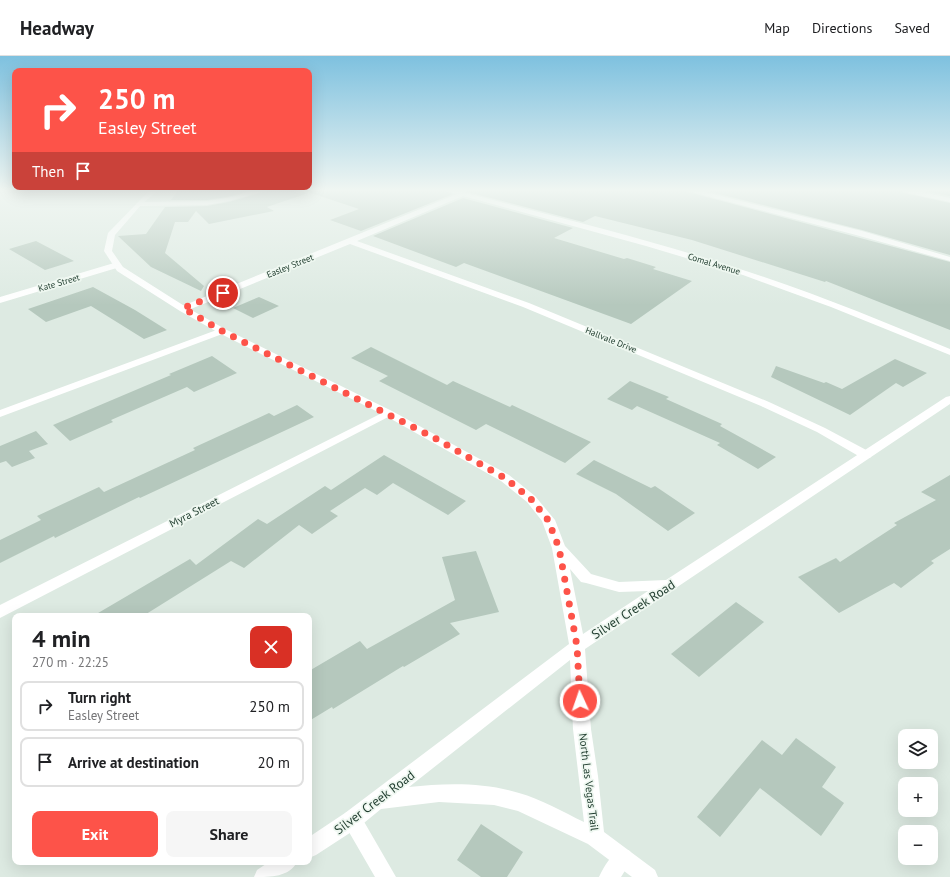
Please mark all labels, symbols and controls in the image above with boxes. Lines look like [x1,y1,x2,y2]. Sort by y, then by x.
text: Headway [20,16,94,40]
text: Map [764,19,790,37]
text: Directions [812,19,872,37]
text: Saved [894,19,930,37]
text: 250 m [98,80,175,117]
icon: right [32,84,84,136]
text: Easley Street [98,116,197,139]
icon: arrive [72,160,94,182]
text: Then [32,162,64,181]
street label: Comal Avenue [687,250,742,277]
street label: Easley Street [265,251,315,280]
street label: Kate Street [37,271,81,294]
pin [206,276,240,310]
icon: arrive [212,282,234,304]
street label: Hallvale Drive [584,324,639,355]
street label: Myra Street [167,493,221,531]
street label: Silver Creek Road [588,576,678,643]
text: 4 min [32,623,91,654]
button: close [250,626,292,668]
text: 270 m · 22:25 [32,654,109,671]
position arrow [559,680,601,722]
text: Turn right [68,688,131,707]
icon: right [34,695,56,717]
text: 250 m [249,697,290,716]
text: Easley Street [68,707,139,724]
map controls [898,729,938,865]
button: layers [898,729,938,769]
street label: North Las Vegas Trail [576,732,602,832]
icon: arrive [34,751,56,773]
text: Arrive at destination [68,753,199,772]
text: 20 m [257,753,290,772]
street label: Silver Creek Road [331,767,418,838]
button: + [898,777,938,817]
button: Exit [32,811,158,857]
button: Share [166,811,292,857]
button: − [898,825,938,865]

